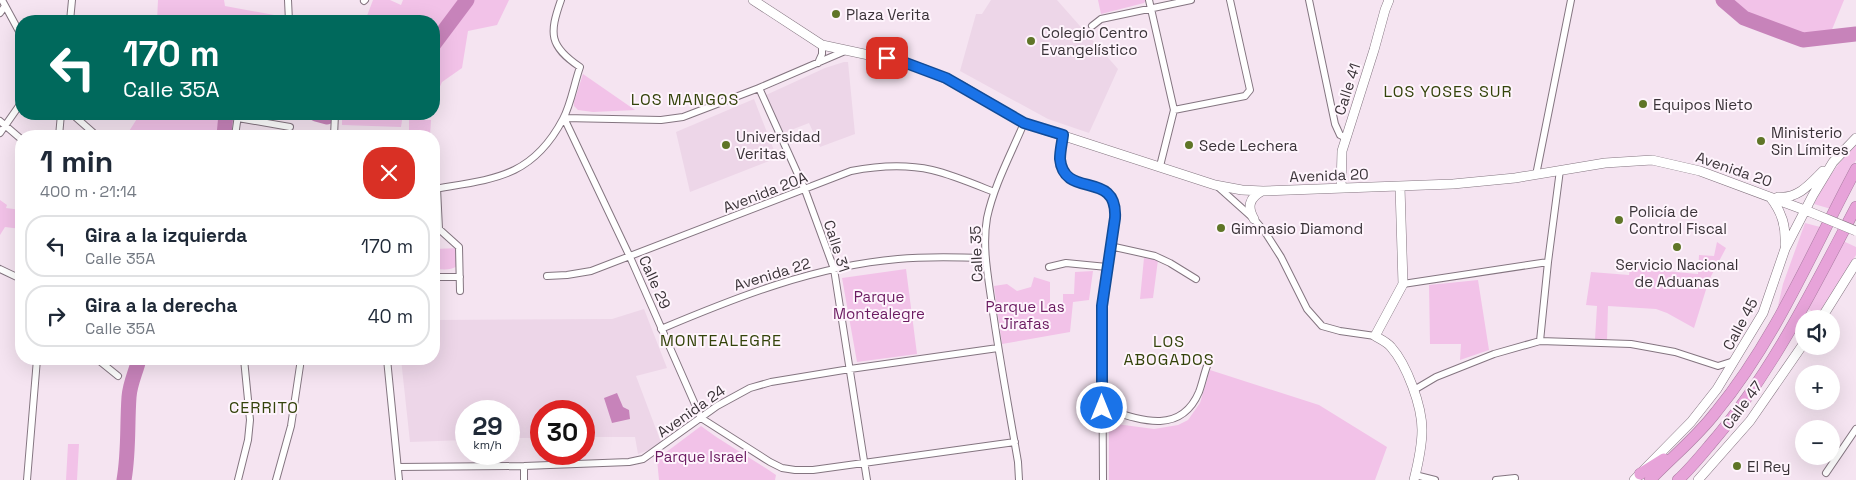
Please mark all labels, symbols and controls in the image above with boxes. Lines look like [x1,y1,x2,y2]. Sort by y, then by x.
place label: Plaza Verita [846,5,930,24]
marker: Plaza Verita [830,8,842,20]
place label: Colegio Centro Evangelístico [1041,23,1148,59]
text: 170 m [123,32,220,76]
icon: left [40,35,105,100]
marker: Colegio Centro Evangelístico [1025,35,1037,47]
pin [866,37,908,79]
icon: arrive [873,44,901,72]
street label: Calle 41 [1330,61,1364,117]
text: Calle 35A [123,75,220,103]
district label: LOS YOSES SUR [1383,81,1513,102]
district label: LOS MANGOS [631,89,739,110]
place label: Equipos Nieto [1653,95,1753,114]
marker: Equipos Nieto [1637,98,1649,110]
place label: Ministerio Sin Límites [1771,123,1849,159]
place label: Universidad Veritas [736,127,820,163]
marker: Ministerio Sin Límites [1755,135,1767,147]
place label: Sede Lechera [1199,136,1298,155]
marker: Universidad Veritas [720,139,732,151]
marker: Sede Lechera [1183,139,1195,151]
text: 1 min [40,142,113,181]
button: close [363,147,415,199]
street label: Avenida 20 [1693,147,1775,191]
street label: Avenida 20 [1289,164,1369,186]
street label: Avenida 20A [720,167,810,217]
text: 400 m · 21:14 [40,181,137,202]
place label: Policía de Control Fiscal [1629,202,1727,238]
marker: Policía de Control Fiscal [1613,214,1625,226]
street label: Calle 31 [820,218,854,274]
place label: Gimnasio Diamond [1231,219,1363,238]
marker: Gimnasio Diamond [1215,222,1227,234]
text: Gira a la izquierda [85,223,247,248]
street label: Calle 35 [966,225,986,283]
icon: left [42,232,70,260]
text: 170 m [361,234,413,259]
marker: Servicio Nacional de Aduanas [1671,241,1683,253]
text: Calle 35A [85,248,155,269]
street label: Calle 29 [635,252,675,312]
street label: Avenida 22 [731,253,813,295]
place label: Servicio Nacional de Aduanas [1615,255,1739,291]
park label: Parque Montealegre [833,287,925,323]
text: Gira a la derecha [85,293,237,318]
street label: Calle 45 [1718,294,1762,353]
park label: Parque Las Jirafas [985,297,1065,333]
icon: right [42,302,70,330]
text: 40 m [368,304,413,329]
map controls [1795,310,1840,465]
button: sound [1795,310,1840,355]
text: Calle 35A [85,318,155,339]
district label: MONTEALEGRE [660,330,782,351]
district label: LOS ABOGADOS [1123,331,1215,370]
button: + [1795,365,1840,410]
street label: Calle 47 [1718,377,1766,433]
street label: Avenida 24 [653,381,729,441]
position arrow [1075,381,1127,433]
district label: CERRITO [229,397,299,418]
speed limit sign: 30 [530,400,595,465]
text: 29 [472,410,503,442]
button: − [1795,420,1840,465]
text: km/h [473,437,502,453]
park label: Parque Israel [655,447,747,466]
place label: El Rey [1747,457,1791,476]
marker: El Rey [1731,460,1743,472]

